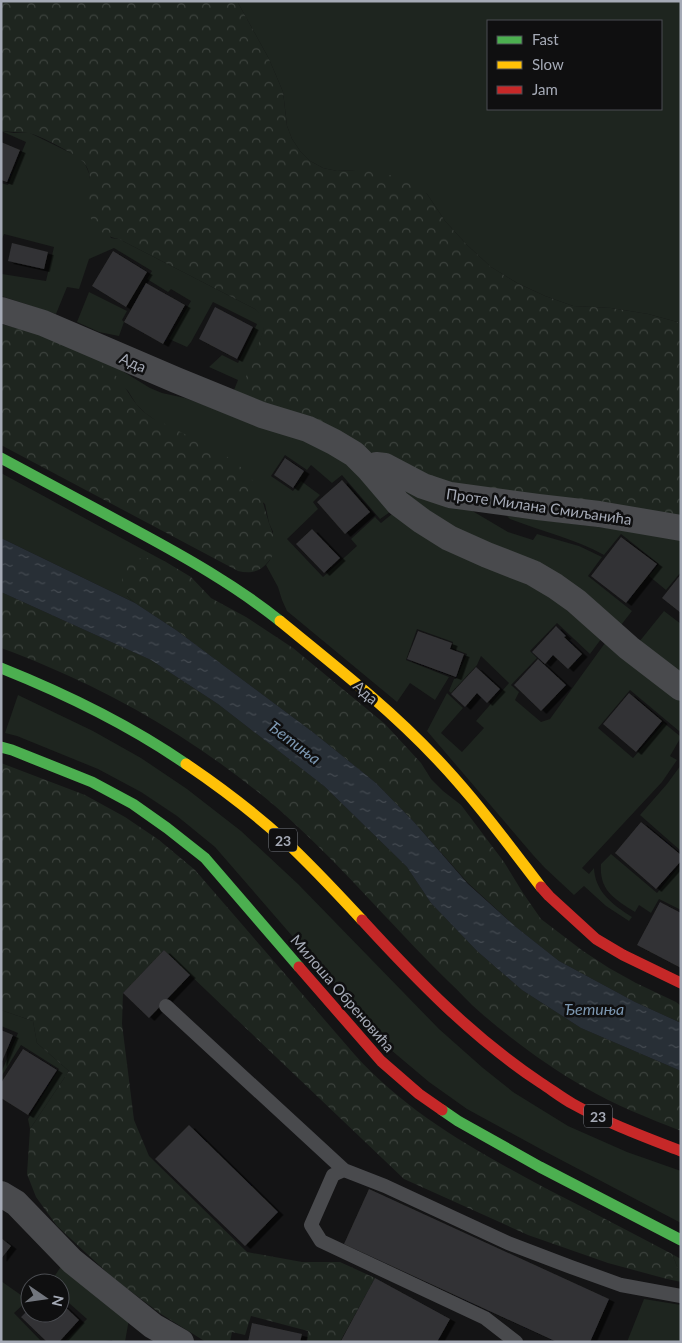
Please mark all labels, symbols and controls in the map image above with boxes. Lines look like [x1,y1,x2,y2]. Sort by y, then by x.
legend [487,20,662,110]
text: Fast [532,30,559,48]
text: Slow [532,55,564,73]
text: Jam [532,80,558,98]
street label: Ада [117,348,149,376]
street label: Проте Милана Смиљанића [445,484,633,528]
street label: Ада [350,676,382,708]
water label: Ђетиња [265,716,325,768]
road number: 23 [269,828,297,852]
street label: Милоша Обреновића [287,931,399,1055]
water label: Ђетиња [564,999,624,1018]
road number: 23 [584,1104,612,1128]
north arrow [20,1273,70,1323]
text: N [49,1294,68,1308]

